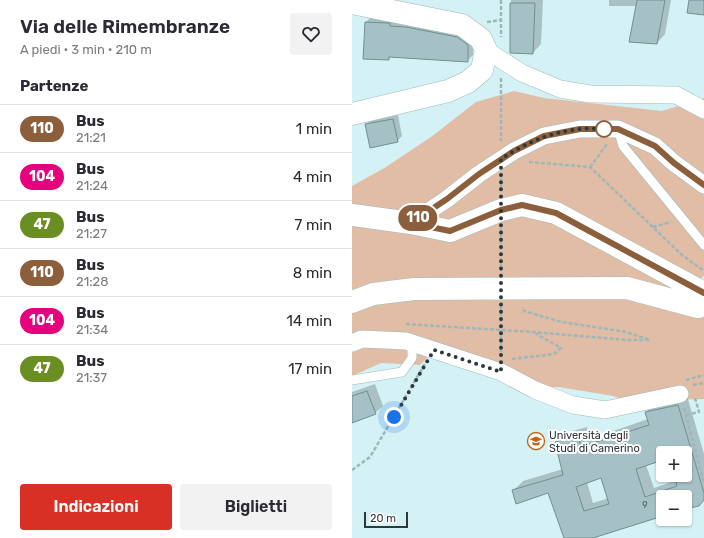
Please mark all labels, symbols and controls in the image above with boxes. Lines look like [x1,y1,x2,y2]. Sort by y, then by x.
button: heart [290,13,332,55]
text: Via delle Rimembranze [20,15,230,38]
text: A piedi · 3 min · 210 m [20,42,152,57]
text: Partenze [20,77,88,95]
text: Bus [76,112,104,130]
text: 110 [30,120,54,137]
text: 1 min [296,120,332,138]
unlabelled marker [595,120,613,138]
text: 21:21 [76,130,106,145]
text: Bus [76,160,104,178]
text: 104 [29,168,55,185]
text: 4 min [293,168,332,186]
text: 21:24 [76,178,108,193]
line badge: 110 [395,205,441,231]
text: Bus [76,208,104,226]
text: 110 [406,209,430,226]
text: 47 [33,216,51,233]
text: 7 min [295,216,332,234]
text: 21:27 [76,226,107,241]
text: Bus [76,256,104,274]
text: 110 [30,264,54,281]
text: 8 min [293,264,332,282]
text: 21:28 [76,274,108,289]
text: Bus [76,304,104,322]
text: 104 [29,312,55,329]
text: 14 min [287,312,332,330]
text: 21:34 [76,322,108,337]
text: Bus [76,352,104,370]
text: 47 [33,360,51,377]
text: 17 min [288,360,332,378]
text: 21:37 [76,370,107,385]
your location [384,407,404,427]
place label: Università degli Studi di Camerino [549,429,640,455]
school or university icon: Università degli Studi di Camerino [526,431,546,451]
map controls [656,446,692,526]
button: + [656,446,692,482]
button: Indicazioni [20,484,172,530]
button: Biglietti [180,484,332,530]
button: − [656,490,692,526]
house number: 9 [642,500,648,510]
scale bar [364,510,408,529]
text: 20 m [370,512,396,525]

